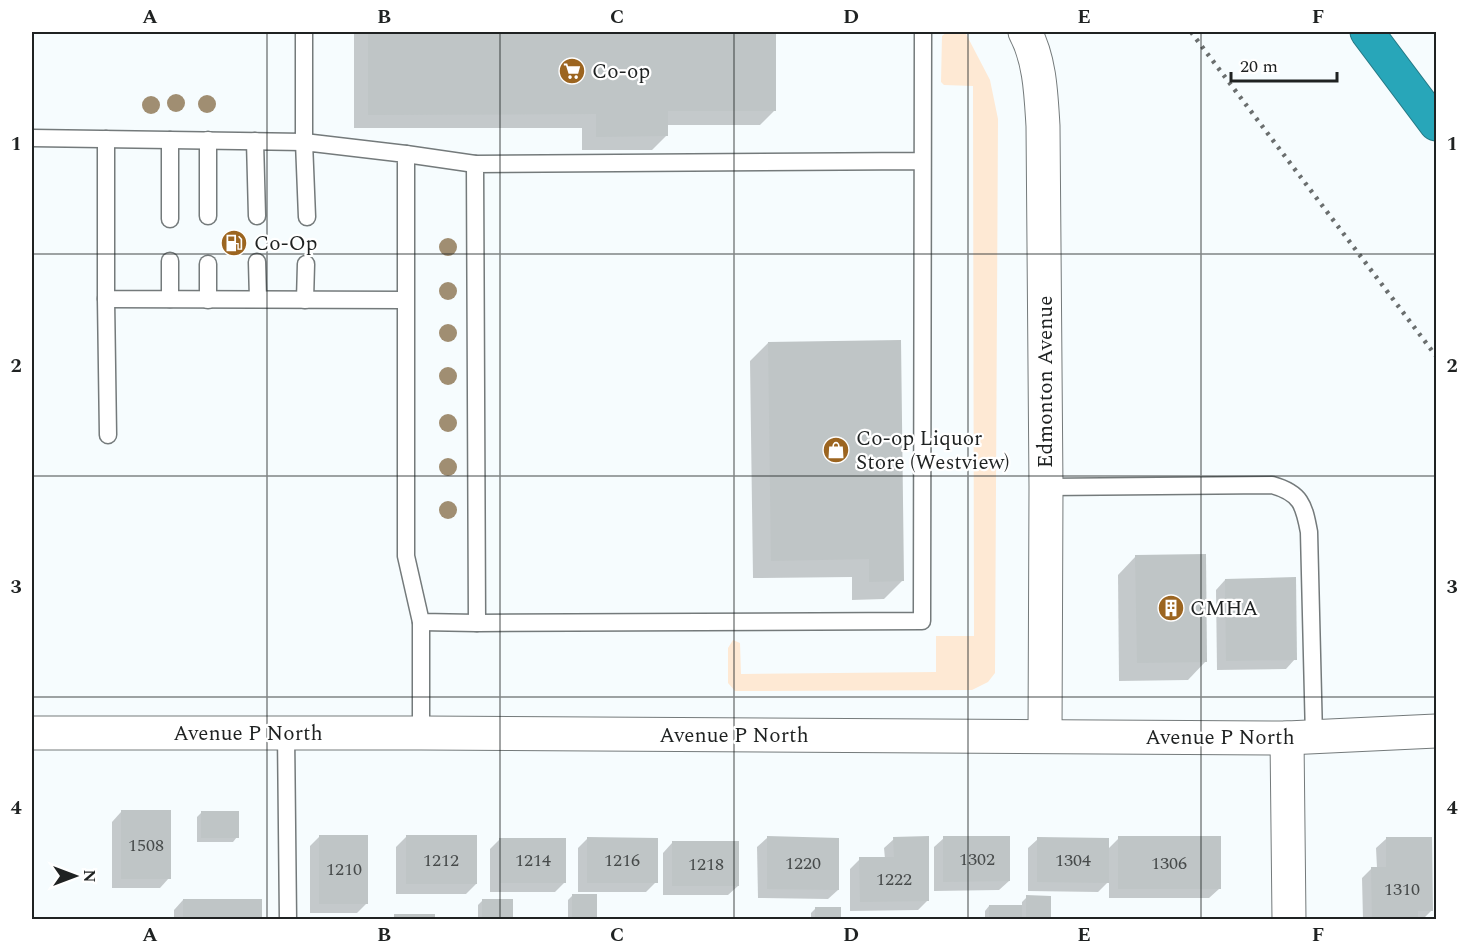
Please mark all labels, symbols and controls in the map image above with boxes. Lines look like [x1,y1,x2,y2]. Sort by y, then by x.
text: A [142,2,158,32]
text: B [377,2,391,32]
text: C [610,2,624,32]
text: D [843,2,859,32]
text: E [1077,2,1091,32]
text: F [1312,2,1324,32]
scale bar [1231,45,1338,83]
text: 20 m [1240,53,1278,80]
supermarket icon: Co-op [557,56,587,86]
place label: Co-op [592,56,650,88]
text: 1 [10,129,22,159]
text: 1 [1446,129,1458,159]
fuel station icon: Co-Op [219,228,249,258]
place label: Co-Op [254,228,318,260]
street label: Edmonton Avenue [1030,296,1062,468]
text: 2 [10,351,22,381]
text: 2 [1446,351,1458,381]
place label: Co-op Liquor Store (Westview) [856,423,1009,479]
shop icon: Co-op Liquor Store (Westview) [821,435,851,465]
text: 3 [10,572,22,602]
text: 3 [1446,572,1458,602]
building icon: CMHA [1156,593,1186,623]
place label: CMHA [1190,593,1258,625]
street label: Avenue P North [173,718,323,750]
street label: Avenue P North [659,720,809,752]
street label: Avenue P North [1145,722,1295,754]
text: 4 [10,793,22,823]
text: 4 [1446,793,1458,823]
house number: 1508 [128,832,164,859]
north arrow [45,846,105,906]
house number: 1302 [959,846,995,873]
house number: 1212 [423,847,459,874]
house number: 1214 [515,847,551,874]
house number: 1216 [604,847,640,874]
house number: 1304 [1055,847,1091,874]
house number: 1220 [785,850,821,877]
house number: 1306 [1151,850,1187,877]
house number: 1218 [688,851,724,878]
house number: 1210 [326,856,362,883]
house number: 1222 [876,866,912,893]
text: N [77,869,101,883]
house number: 1310 [1384,876,1420,903]
text: A [142,920,158,950]
text: B [377,920,391,950]
text: C [610,920,624,950]
text: D [843,920,859,950]
text: E [1077,920,1091,950]
text: F [1312,920,1324,950]

